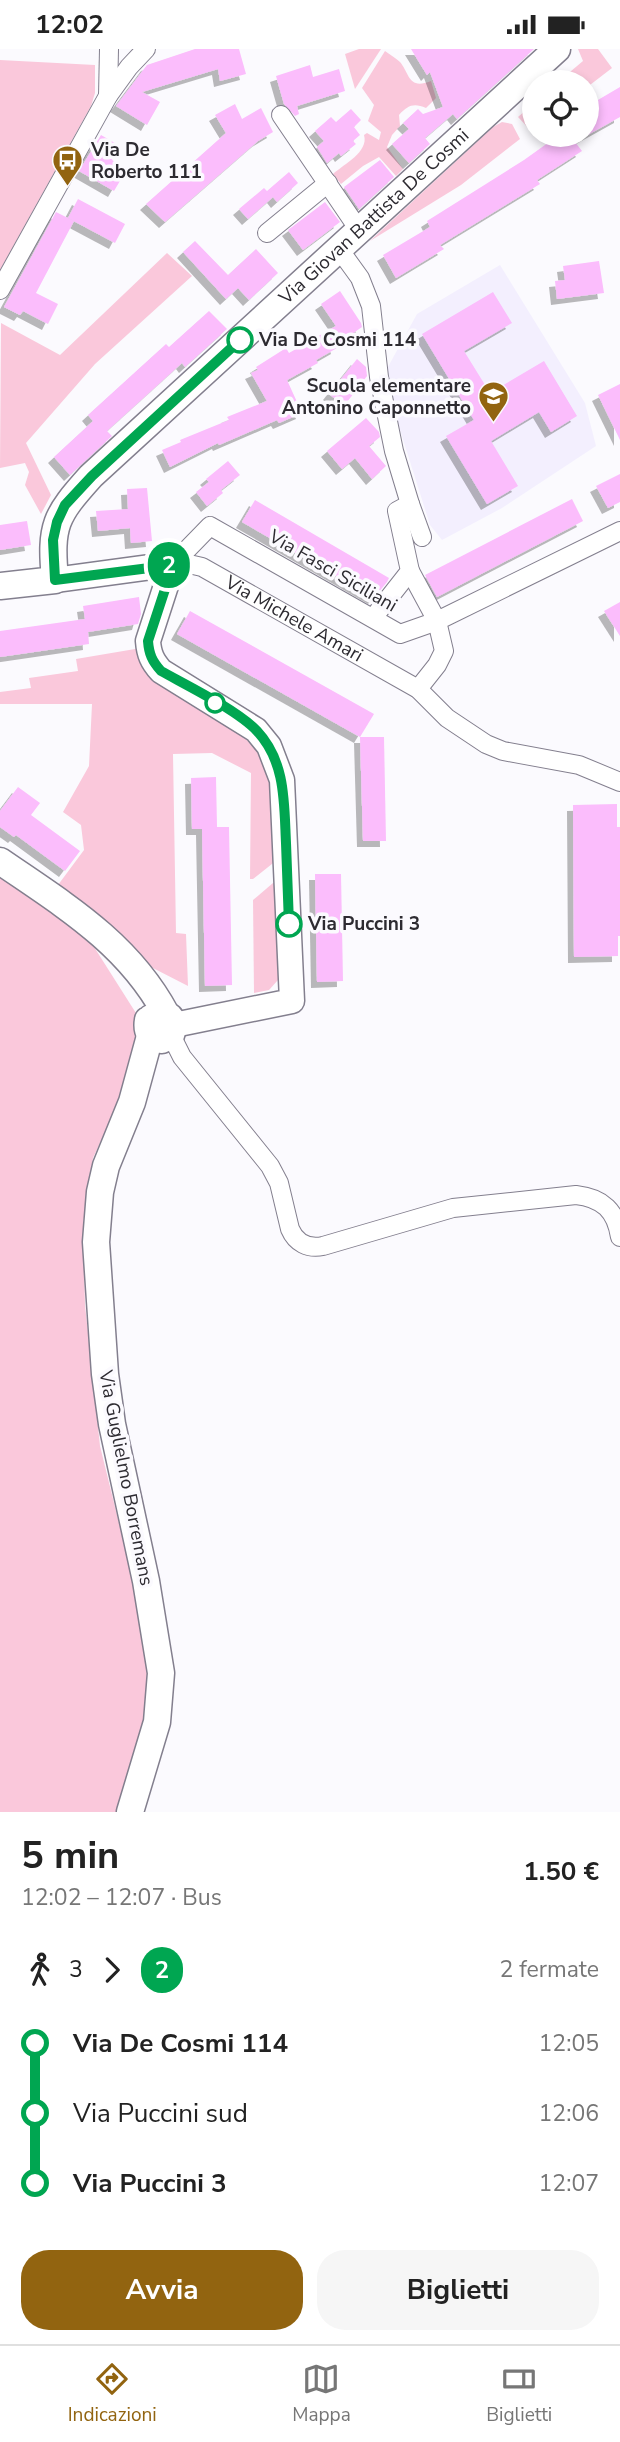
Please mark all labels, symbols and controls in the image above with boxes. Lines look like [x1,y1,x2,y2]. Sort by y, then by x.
text: 12:02 [35,7,104,42]
map controls [522,70,599,147]
button: locate [522,70,599,147]
street label: Via Giovan Battista De Cosmi [273,123,475,311]
place label: Via De Roberto 111 [90,137,202,185]
bus stop icon: Via De Roberto 111 [51,144,85,188]
marker: Via De Cosmi 114 [227,327,253,353]
place label: Via De Cosmi 114 [258,327,416,353]
place label: Scuola elementare Antonino Caponnetto [282,373,471,421]
school or university icon: Scuola elementare Antonino Caponnetto [477,380,511,424]
street label: Via Fasci Siciliani [263,523,402,618]
line badge: 2 [146,542,192,588]
text: 2 [162,549,176,581]
street label: Via Michele Amari [219,569,368,668]
unlabelled marker [205,693,225,713]
marker: Via Puccini 3 [276,911,302,937]
place label: Via Puccini 3 [307,911,420,937]
street label: Via Guglielmo Borremans [92,1367,160,1588]
text: 5 min [21,1830,119,1881]
text: 1.50 € [523,1854,599,1889]
text: 12:02 – 12:07 · Bus [21,1882,222,1913]
icon: walk [21,1951,59,1989]
icon: forward [93,1951,131,1989]
text: 3 [69,1954,83,1985]
text: 2 [155,1954,169,1986]
text: 2 fermate [499,1954,599,1985]
text: Via De Cosmi 114 [73,2026,288,2061]
text: 12:05 [539,2028,599,2059]
text: Via Puccini sud [73,2096,248,2131]
text: 12:06 [539,2098,599,2129]
text: Via Puccini 3 [73,2166,227,2201]
text: 12:07 [539,2168,599,2199]
button: Avvia [21,2250,303,2330]
button: Biglietti [317,2250,599,2330]
tab: Indicazioni [68,2360,157,2428]
tab: Mappa [292,2360,351,2428]
tab: Biglietti [486,2360,552,2428]

